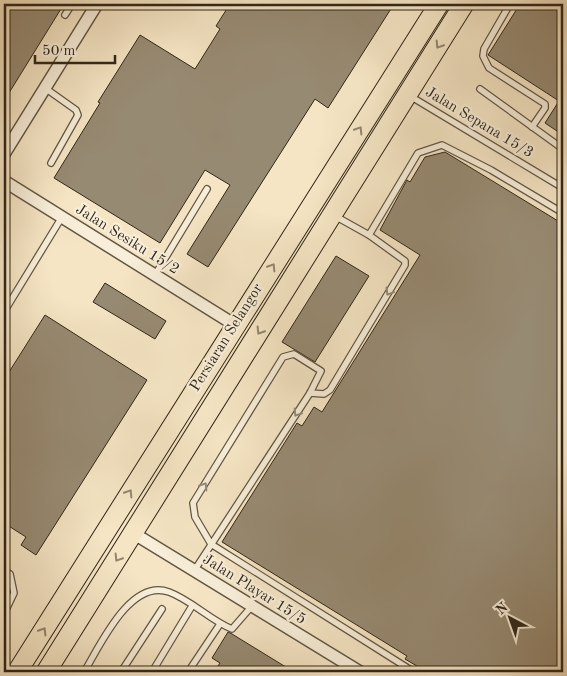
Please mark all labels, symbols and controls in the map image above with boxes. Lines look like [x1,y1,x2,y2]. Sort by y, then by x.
scale bar [35,32,115,64]
one-way arrow [435,40,445,49]
text: 50 m [42,44,76,59]
street label: Jalan Sepana 15/3 [422,85,536,161]
one-way arrow [353,126,363,135]
street label: Jalan Sesiku 15/2 [73,202,181,278]
one-way arrow [266,263,275,273]
street label: Persiaran Selangor [188,282,266,394]
one-way arrow [386,286,396,295]
one-way arrow [256,326,266,335]
one-way arrow [293,408,303,417]
one-way arrow [197,482,207,491]
one-way arrow [123,490,133,499]
one-way arrow [114,552,124,561]
street label: Jalan Playar 15/5 [200,552,308,628]
north arrow [484,594,534,644]
text: N [493,600,511,618]
one-way arrow [37,627,46,637]

